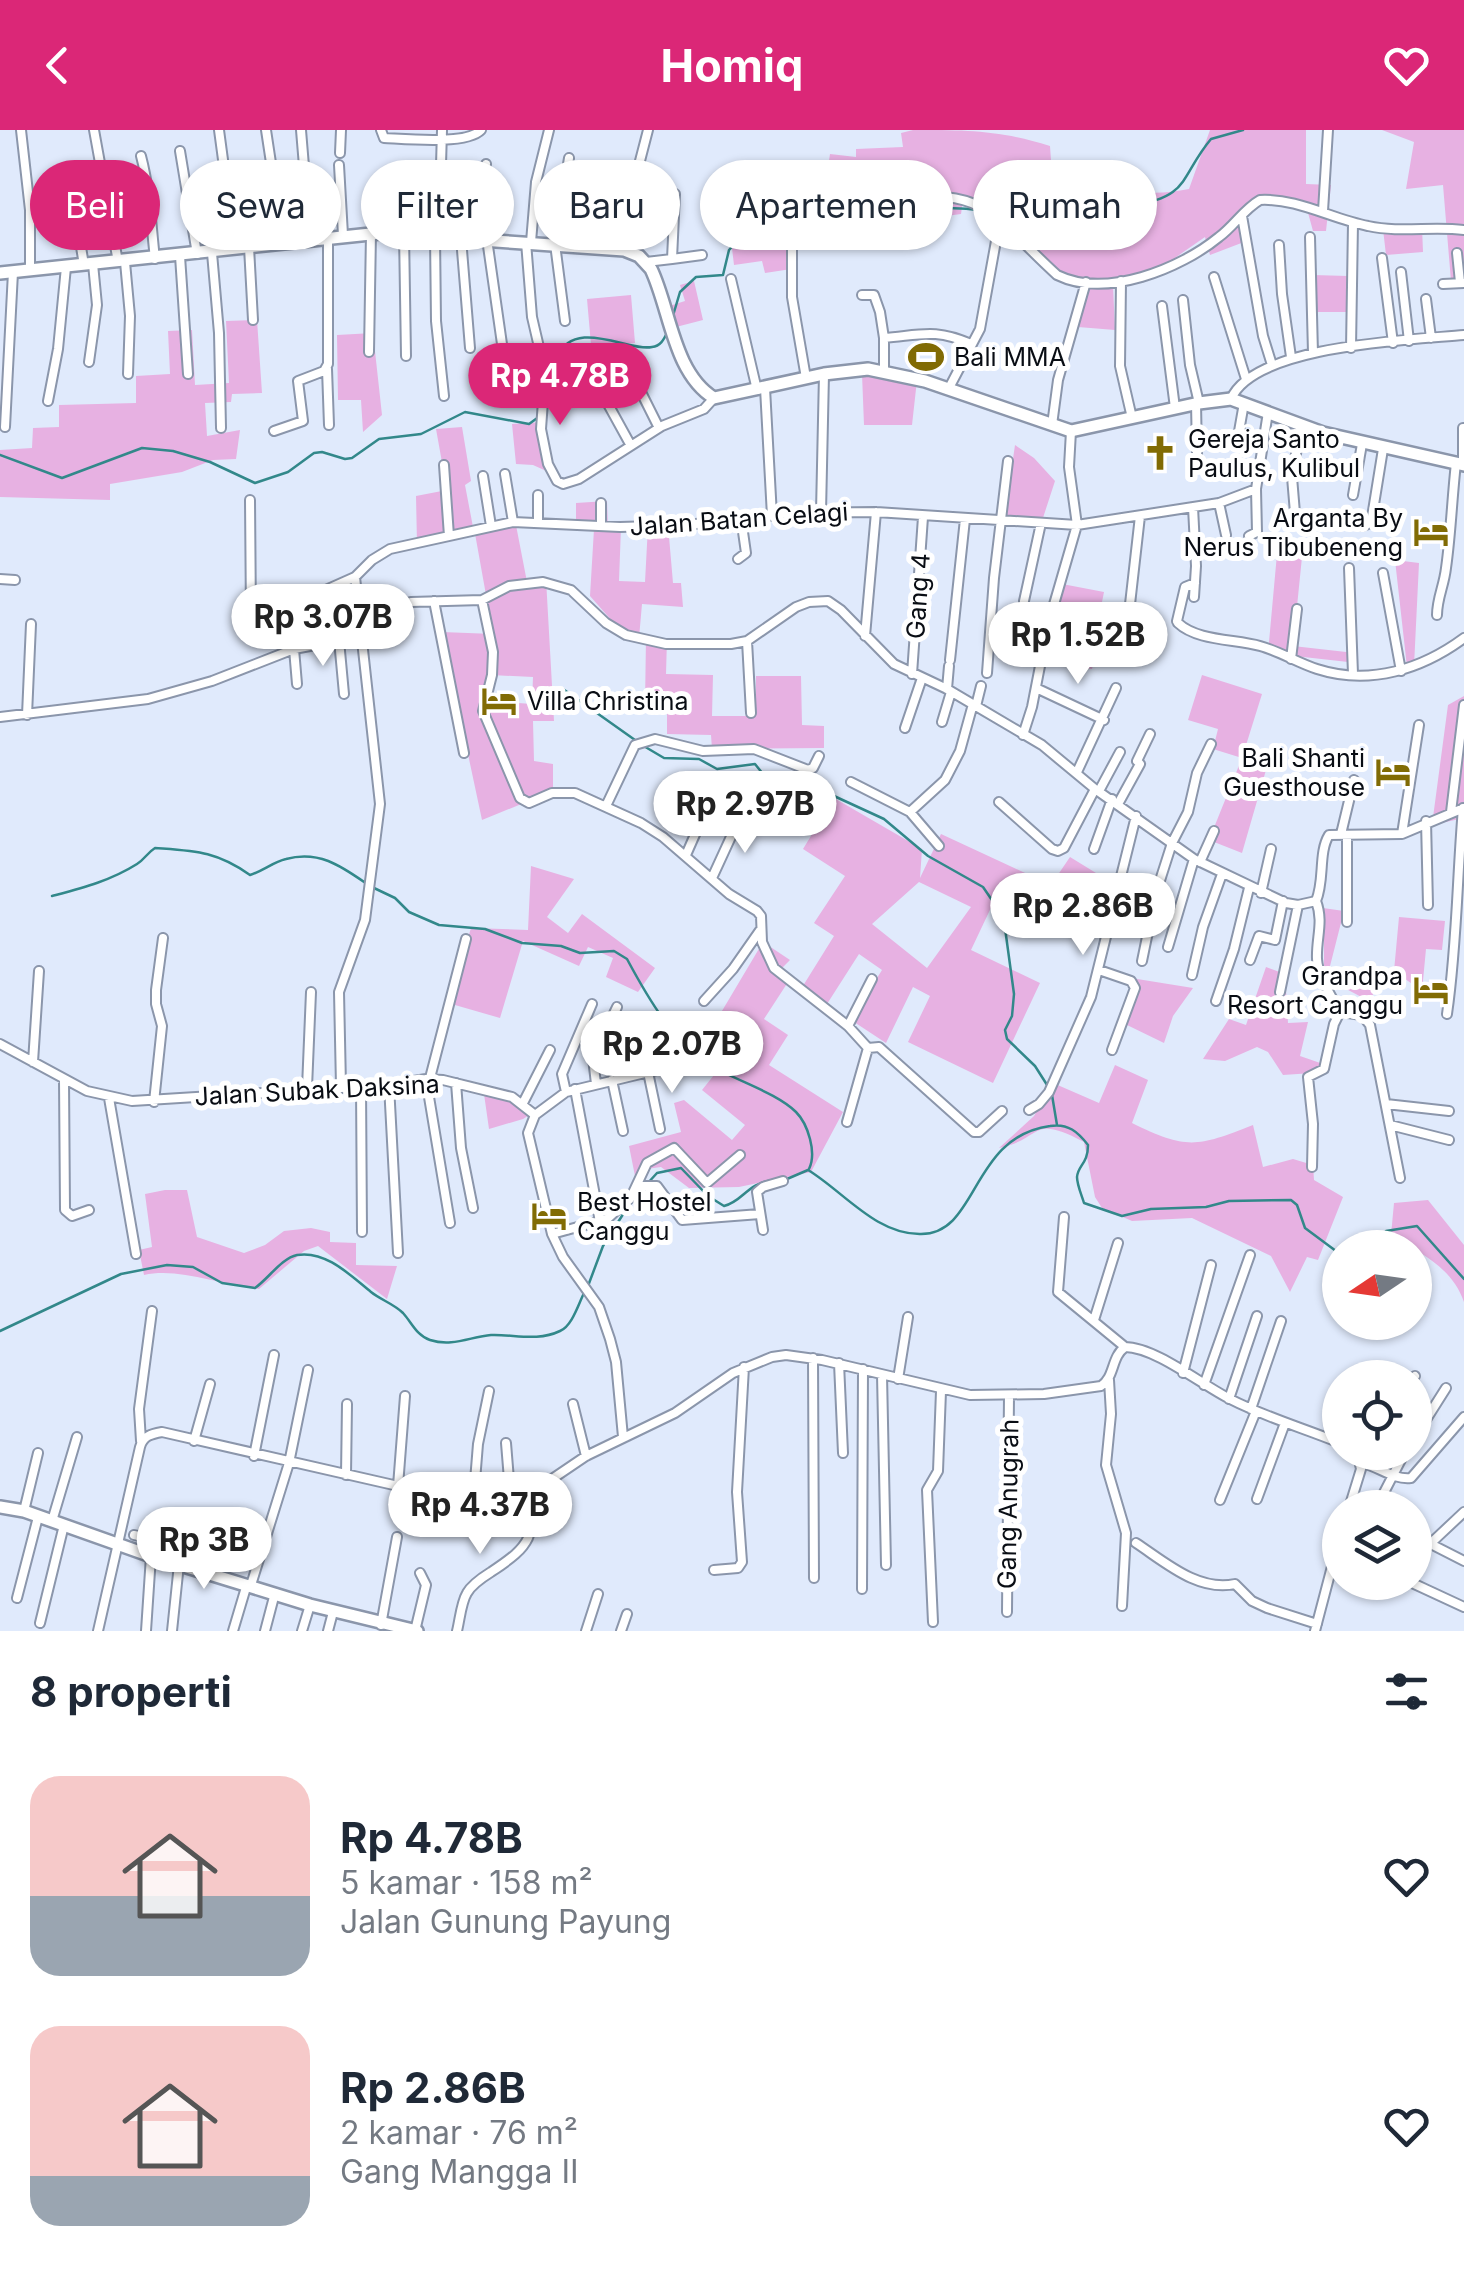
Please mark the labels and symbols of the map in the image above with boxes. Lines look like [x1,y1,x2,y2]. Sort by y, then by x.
sports icon: Bali MMA [907,338,945,376]
place label: Bali MMA [954,342,1066,372]
pin: Rp 4.78B [457,343,663,428]
place label: Gereja Santo Paulus, Kulibul [1188,424,1360,483]
church icon: Gereja Santo Paulus, Kulibul [1141,434,1179,472]
street label: Jalan Batan Celagi [629,496,849,542]
place label: Arganta By Nerus Tibubeneng [1184,503,1403,562]
hotel icon: Arganta By Nerus Tibubeneng [1412,513,1450,551]
street label: Gang 4 [900,552,936,640]
pin: Rp 3.07B [220,584,426,669]
pin: Rp 1.52B [975,602,1181,687]
hotel icon: Villa Christina [480,682,518,720]
place label: Villa Christina [527,686,689,716]
place label: Bali Shanti Guesthouse [1223,743,1365,802]
hotel icon: Bali Shanti Guesthouse [1374,753,1412,791]
pin: Rp 2.97B [642,771,848,856]
pin: Rp 2.86B [980,873,1186,958]
place label: Grandpa Resort Canggu [1227,961,1403,1020]
hotel icon: Grandpa Resort Canggu [1412,971,1450,1009]
pin: Rp 2.07B [569,1011,775,1096]
street label: Jalan Subak Daksina [194,1069,440,1111]
place label: Best Hostel Canggu [577,1187,712,1246]
hotel icon: Best Hostel Canggu [530,1197,568,1235]
north arrow [1322,1230,1432,1340]
street label: Gang Anugrah [992,1419,1024,1589]
pin: Rp 4.37B [377,1472,583,1557]
pin: Rp 3B [134,1507,274,1592]

